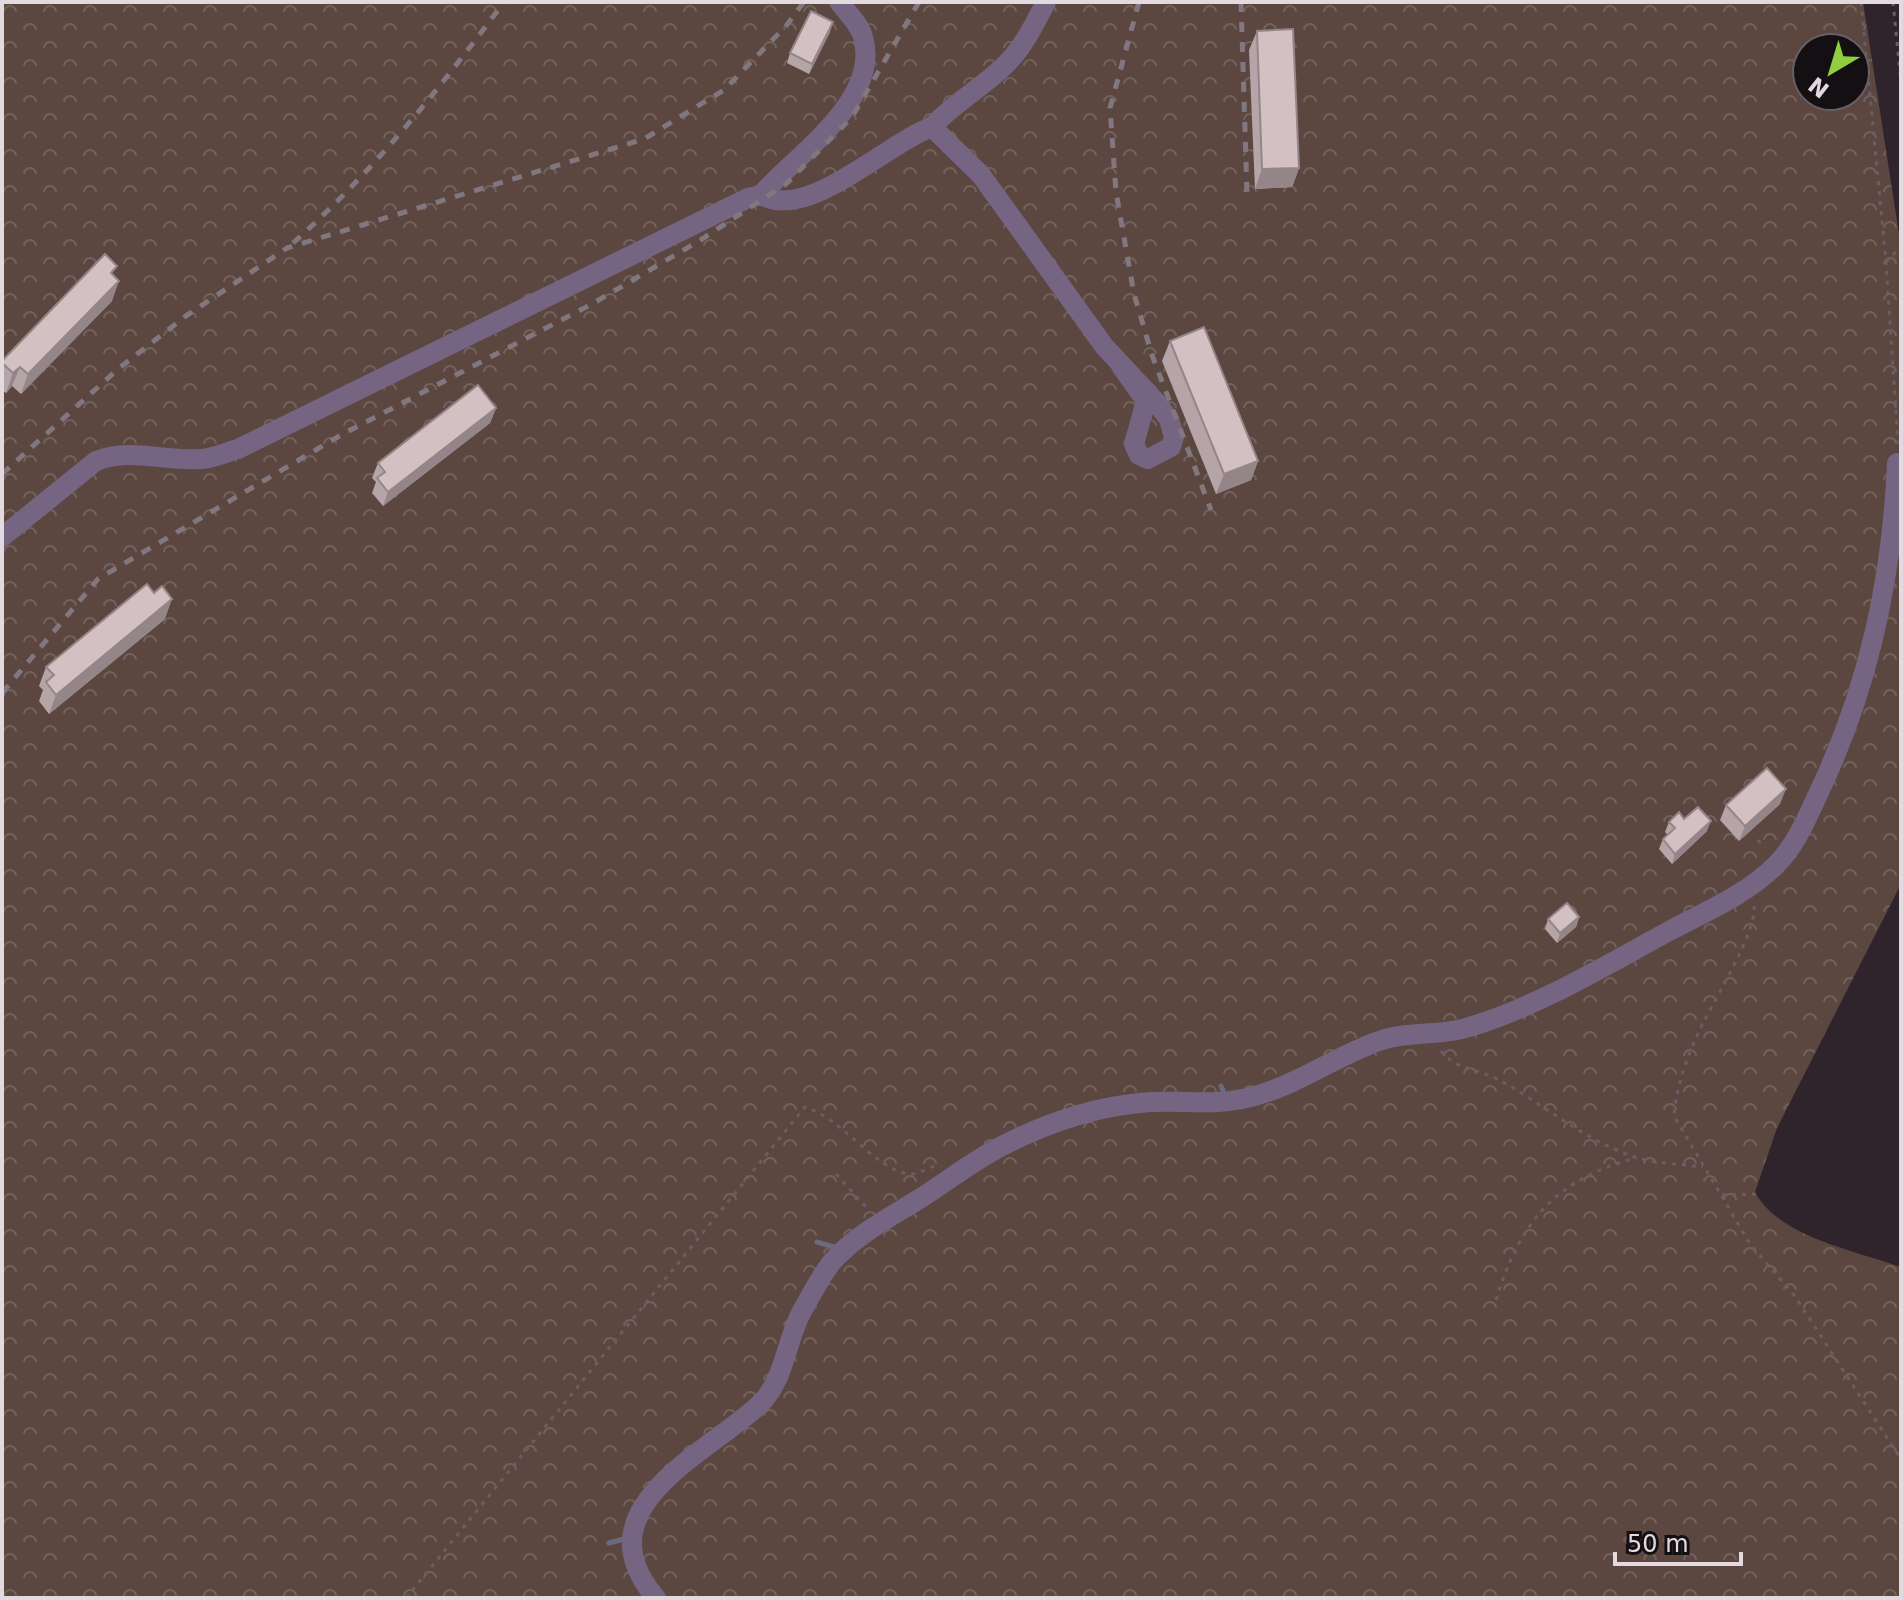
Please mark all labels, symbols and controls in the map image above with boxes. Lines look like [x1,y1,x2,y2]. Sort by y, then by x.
north arrow [1791,32,1871,112]
text: N [1804,72,1834,103]
scale bar [1615,1516,1741,1566]
text: 50 m [1627,1530,1689,1558]

